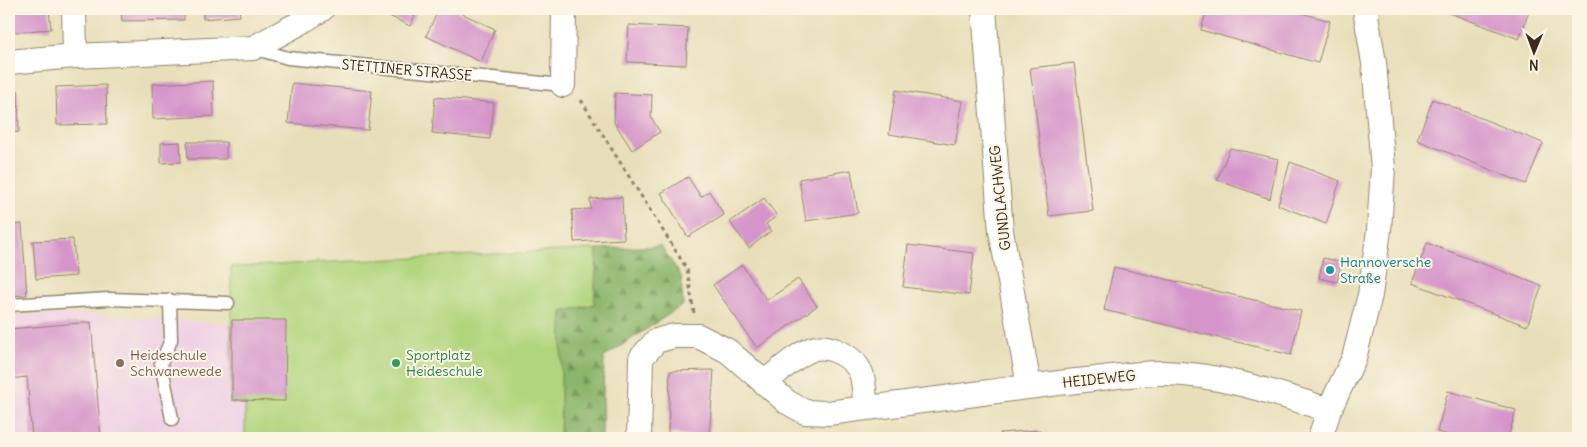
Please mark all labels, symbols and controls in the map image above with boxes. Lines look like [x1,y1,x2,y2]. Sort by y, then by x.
north arrow [1510,28,1560,78]
street label: STETTINER STRASSE [341,55,473,85]
text: N [1529,56,1539,74]
street label: GUNDLACHWEG [986,144,1014,252]
place label: Hannoversche Straße [1340,253,1431,287]
marker: Hannoversche Straße [1324,264,1336,276]
place label: Heideschule Schwanewede [130,346,222,380]
place label: Sportplatz Heideschule [406,346,483,380]
marker: Heideschule Schwanewede [114,357,126,369]
marker: Sportplatz Heideschule [390,357,402,369]
street label: HEIDEWEG [1062,366,1136,392]

